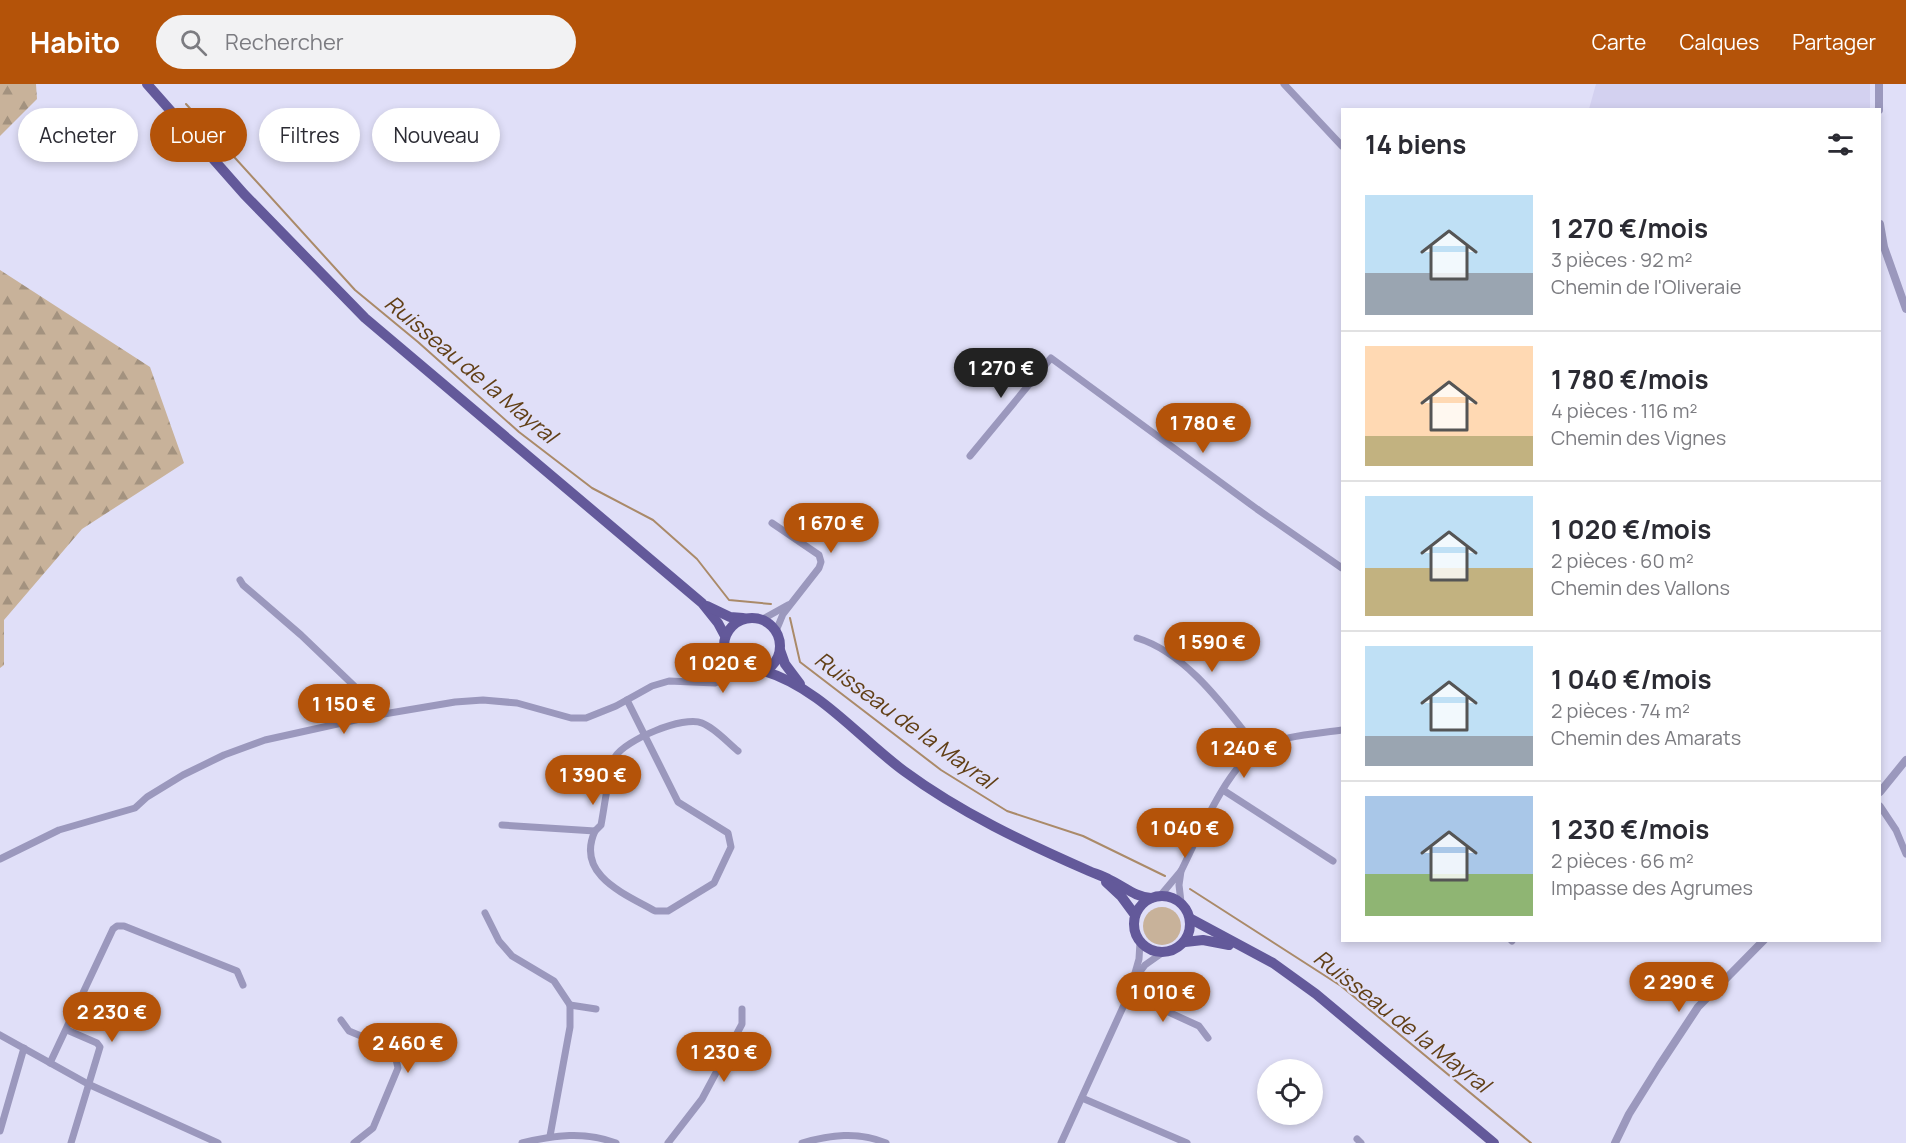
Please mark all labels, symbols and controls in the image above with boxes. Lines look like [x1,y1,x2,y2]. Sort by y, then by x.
search box [156,15,576,69]
text: Habito [30,23,120,61]
icon: search [177,26,210,59]
text: Rechercher [225,27,344,57]
text: Carte [1592,28,1646,56]
text: Calques [1679,28,1759,56]
text: Partager [1792,28,1876,56]
chip: Acheter [18,108,138,162]
chip: Louer [150,108,247,162]
chip: Filtres [259,108,360,162]
chip: Nouveau [372,108,500,162]
text: 14 biens [1365,126,1466,162]
icon: filters [1824,128,1857,161]
text: 1 270 €/mois [1551,210,1708,246]
icon: home [1413,219,1485,291]
text: 3 pièces · 92 m² [1551,246,1693,273]
text: Chemin de l'Oliveraie [1551,273,1742,300]
water label: Ruisseau de la Mayral [379,288,566,452]
pin: 1 270 € [946,348,1056,399]
text: 1 270 € [968,354,1034,381]
text: 1 780 €/mois [1551,361,1709,397]
icon: home [1413,370,1485,442]
text: 4 pièces · 116 m² [1551,397,1697,424]
pin: 1 780 € [1148,403,1258,454]
text: 1 780 € [1170,409,1236,436]
text: Chemin des Vignes [1551,424,1726,451]
pin: 1 670 € [776,503,886,554]
text: 1 670 € [798,509,864,536]
text: 1 020 €/mois [1551,511,1711,547]
icon: home [1413,520,1485,592]
text: 2 pièces · 60 m² [1551,547,1694,574]
text: Chemin des Vallons [1551,574,1730,601]
pin: 1 590 € [1157,622,1267,673]
text: 1 590 € [1178,628,1246,655]
pin: 1 020 € [668,643,778,694]
water label: Ruisseau de la Mayral [809,644,1004,797]
text: 1 020 € [689,649,757,676]
text: 1 040 €/mois [1551,661,1712,697]
icon: home [1413,670,1485,742]
pin: 1 150 € [289,684,399,735]
text: 1 150 € [312,690,376,717]
text: 2 pièces · 74 m² [1551,697,1690,724]
text: Chemin des Amarats [1551,724,1741,751]
pin: 1 240 € [1189,728,1299,779]
text: 1 240 € [1210,734,1278,761]
pin: 1 390 € [538,755,648,806]
text: 1 390 € [559,761,627,788]
pin: 1 040 € [1130,808,1240,859]
text: 1 230 €/mois [1551,811,1709,847]
text: 1 040 € [1151,814,1219,841]
icon: home [1413,820,1485,892]
text: 2 pièces · 66 m² [1551,847,1694,874]
text: Impasse des Agrumes [1551,874,1753,901]
water label: Ruisseau de la Mayral [1308,943,1499,1101]
pin: 2 290 € [1624,962,1734,1013]
text: 2 290 € [1643,968,1715,995]
pin: 1 010 € [1108,972,1218,1023]
text: 1 010 € [1130,978,1196,1005]
pin: 2 230 € [57,992,167,1043]
text: 2 230 € [77,998,147,1025]
pin: 2 460 € [353,1023,463,1074]
text: 2 460 € [372,1029,444,1056]
pin: 1 230 € [669,1032,779,1083]
text: 1 230 € [690,1038,758,1065]
map controls [1257,1059,1323,1125]
button: locate [1257,1059,1323,1125]

